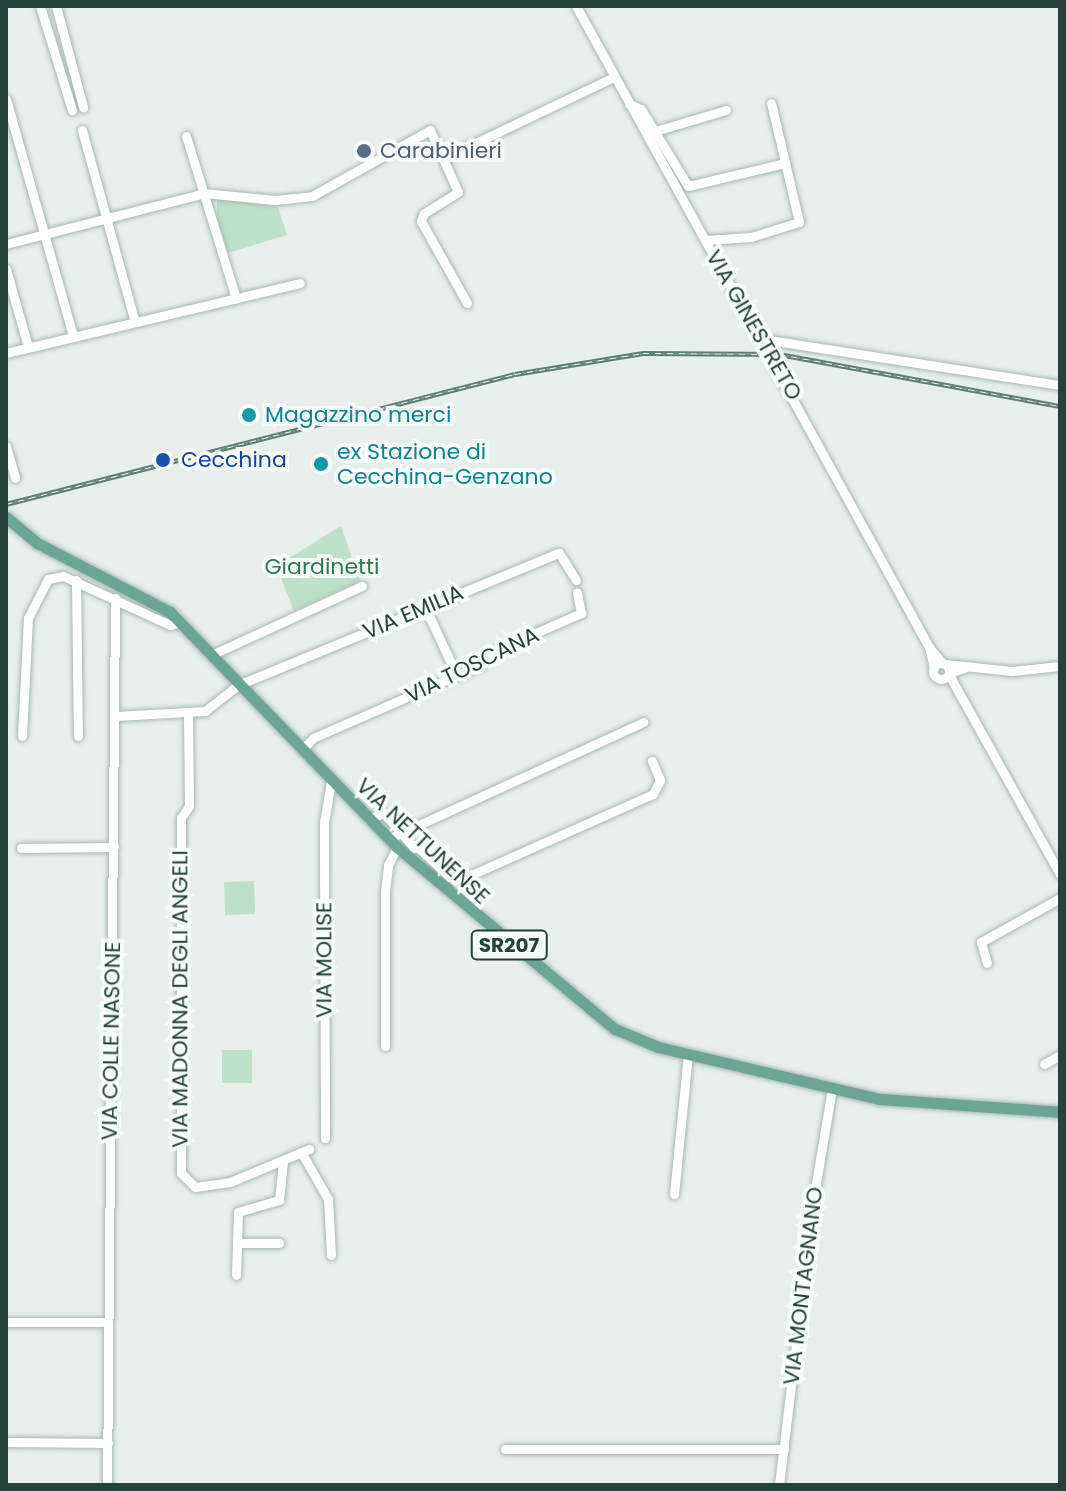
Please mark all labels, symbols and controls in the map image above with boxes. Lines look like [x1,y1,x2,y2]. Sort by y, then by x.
place label: Carabinieri [380,138,502,164]
marker: Carabinieri [355,142,373,160]
street label: VIA GINESTRETO [700,245,808,405]
place label: Magazzino merci [265,402,451,428]
marker: Magazzino merci [240,406,258,424]
place label: ex Stazione di Cecchina-Genzano [337,438,553,490]
place label: Cecchina [181,447,287,473]
marker: Cecchina [152,449,174,471]
marker: ex Stazione di Cecchina-Genzano [312,455,330,473]
park label: Giardinetti [264,554,380,580]
street label: VIA EMILIA [359,579,467,645]
street label: VIA TOSCANA [401,621,543,709]
street label: VIA NETTUNENSE [351,772,495,910]
street label: VIA MADONNA DEGLI ANGELI [167,850,193,1148]
street label: VIA MOLISE [311,902,337,1018]
road number: SR207 [469,929,549,961]
street label: VIA COLLE NASONE [96,941,126,1141]
street label: VIA MONTAGNANO [778,1185,828,1387]

